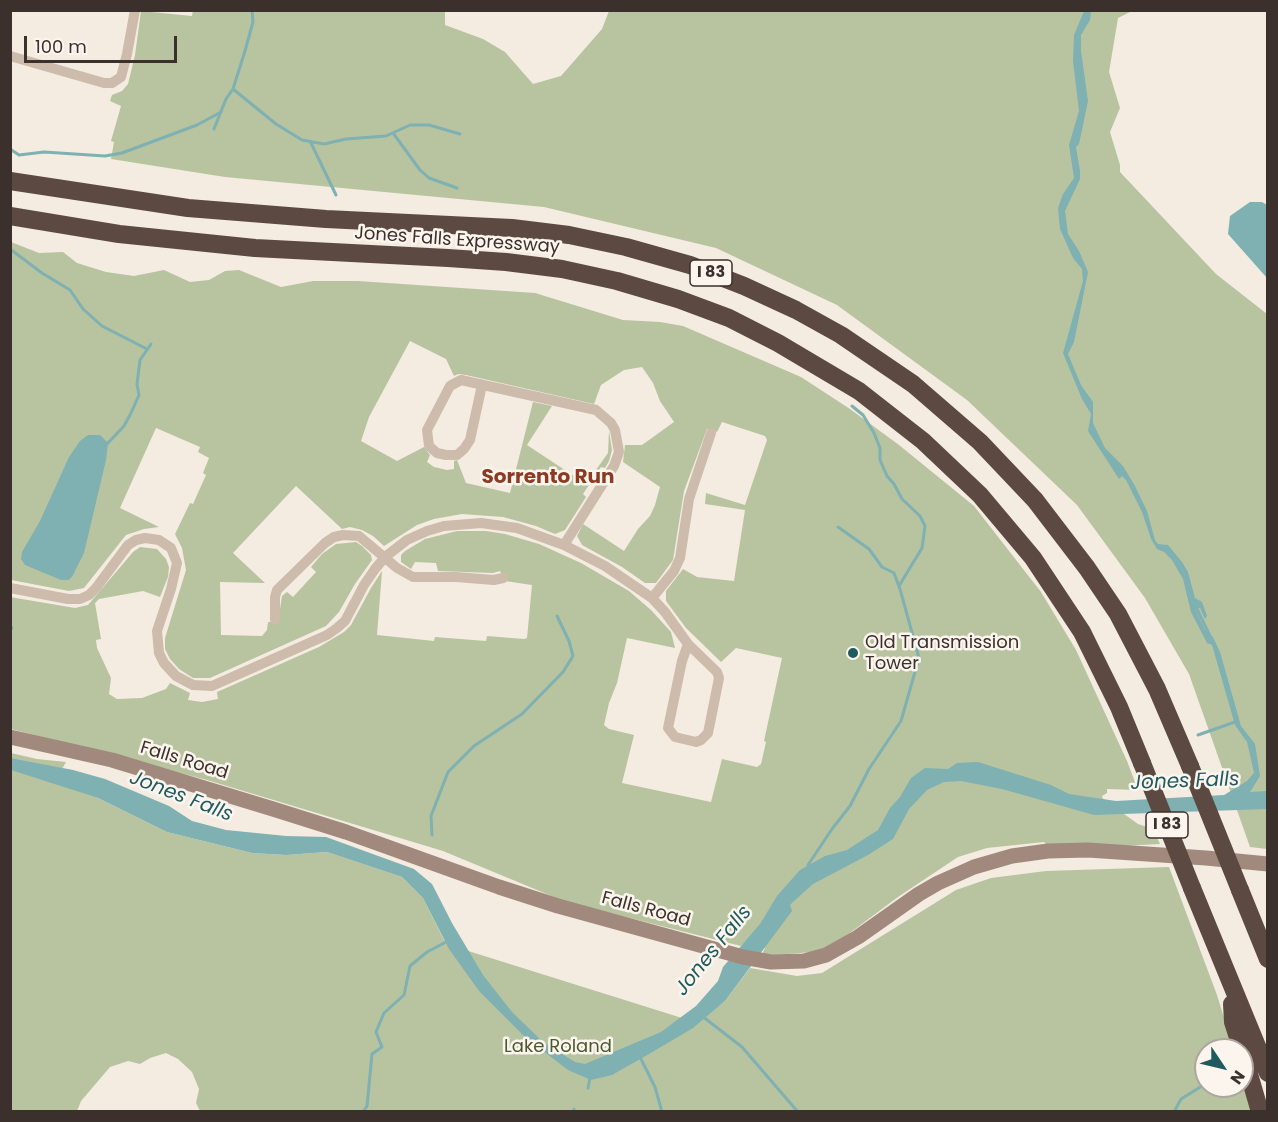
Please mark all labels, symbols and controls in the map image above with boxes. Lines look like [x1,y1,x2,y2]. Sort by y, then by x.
scale bar [27,24,180,62]
text: 100 m [35,34,87,59]
street label: Jones Falls Expressway [354,223,560,259]
road number: I 83 [690,260,732,286]
district label: Sorrento Run [481,466,615,490]
place label: Old Transmission Tower [865,632,1019,674]
marker: Old Transmission Tower [846,646,860,660]
street label: Falls Road [137,737,231,785]
water label: Jones Falls [126,766,236,828]
water label: Jones Falls [1130,768,1240,796]
road number: I 83 [1146,812,1188,838]
street label: Falls Road [599,888,693,932]
water label: Jones Falls [670,901,758,1001]
park label: Lake Roland [504,1036,612,1058]
north arrow [1194,1038,1254,1098]
text: N [1225,1066,1250,1089]

